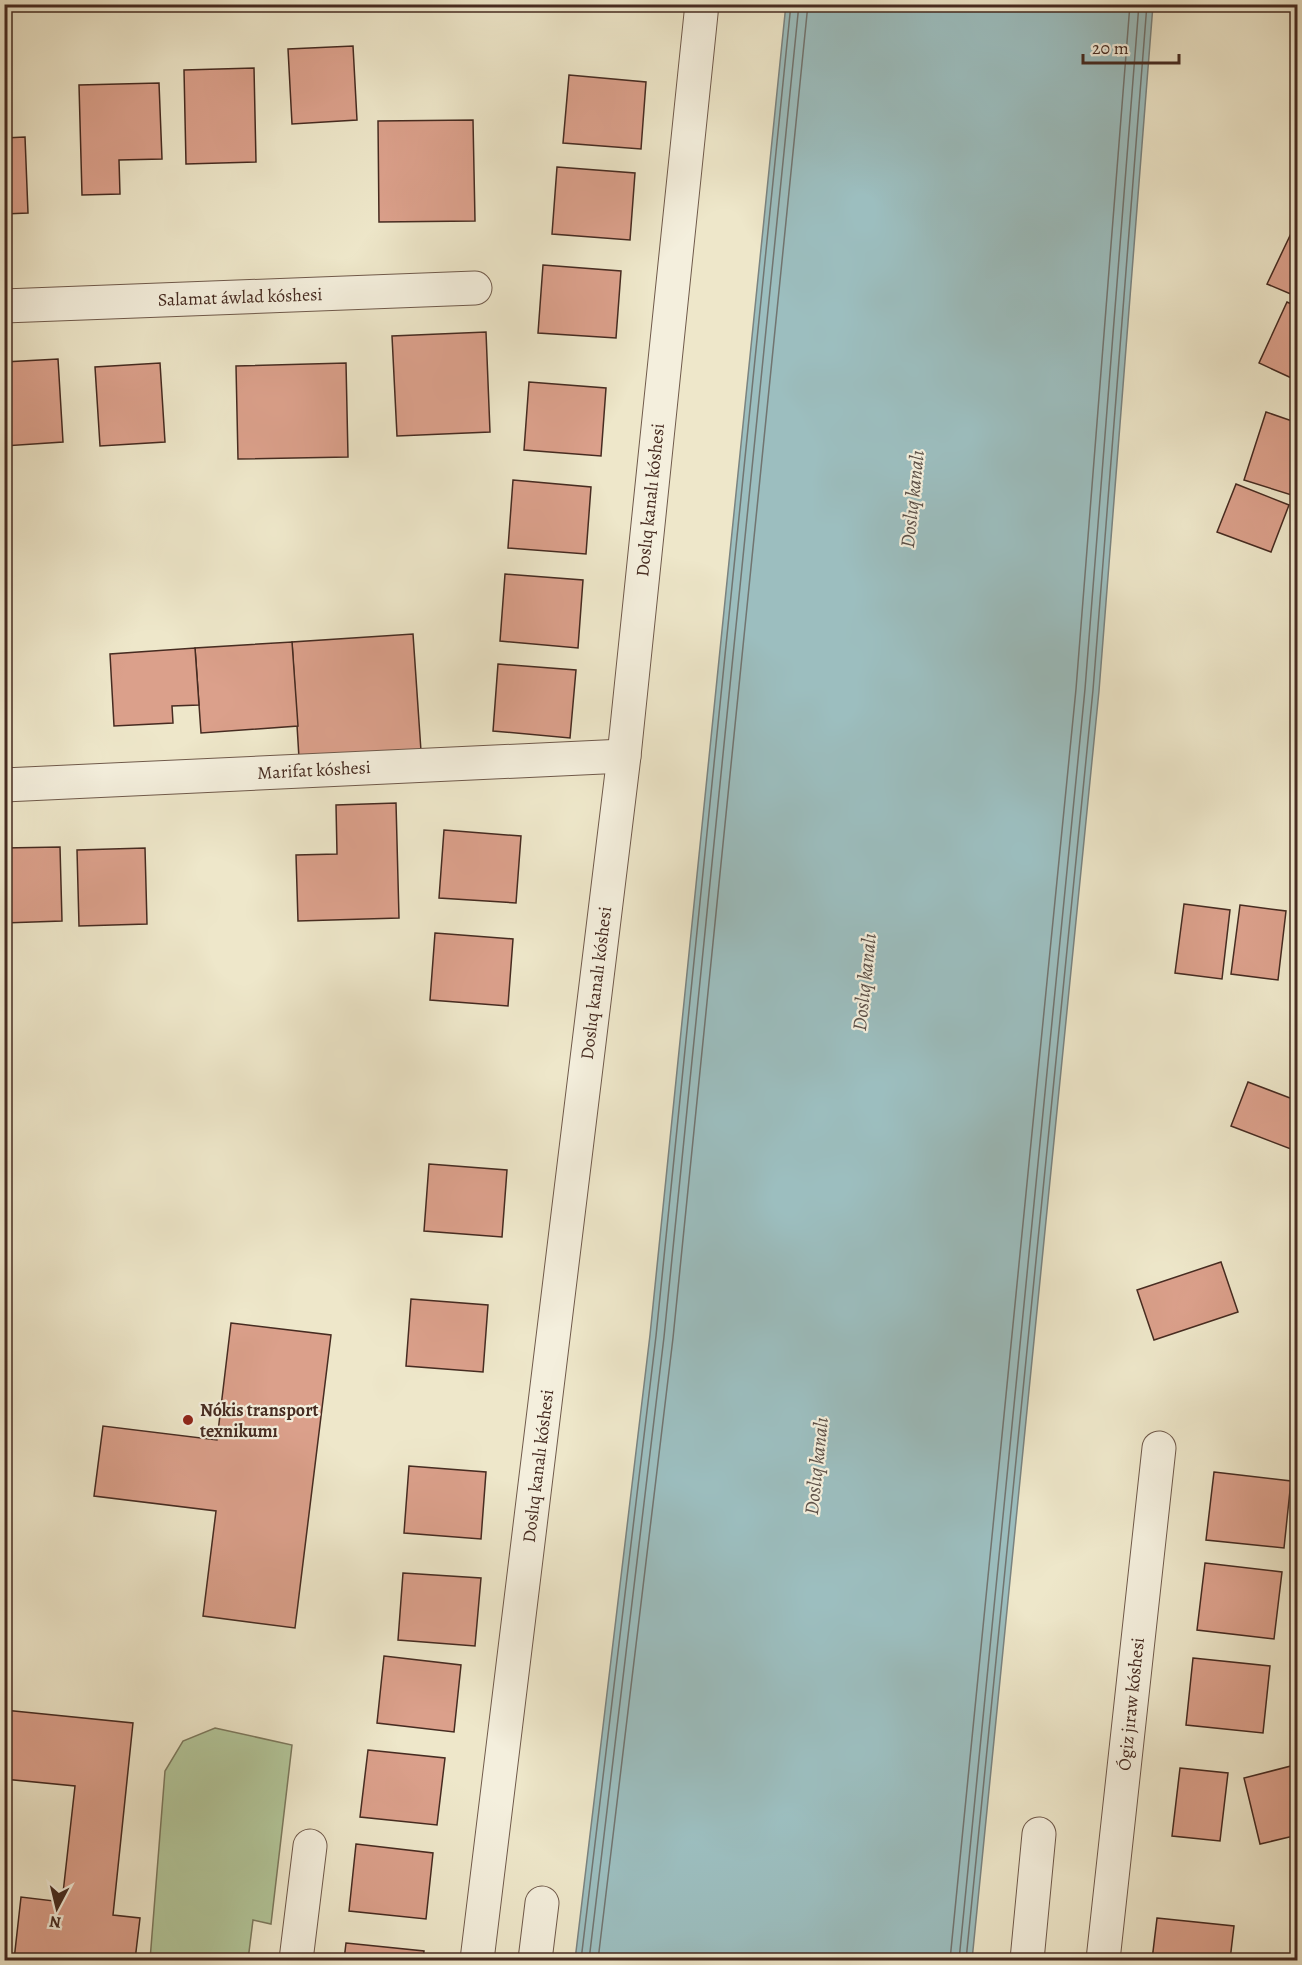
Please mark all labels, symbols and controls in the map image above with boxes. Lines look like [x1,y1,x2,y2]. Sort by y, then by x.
scale bar [1083,27,1179,65]
text: 20 m [1092,36,1129,60]
street label: Salamat áwlad kóshesi [157,282,323,312]
street label: Doslıq kanalı kóshesi [630,422,670,578]
water label: Doslıq kanalı [894,449,931,549]
street label: Marifat kóshesi [257,755,371,785]
street label: Doslıq kanalı kóshesi [575,905,617,1061]
water label: Doslıq kanalı [846,932,883,1032]
street label: Doslıq kanalı kóshesi [517,1388,559,1544]
place label: Nókis transport texnikumı [200,1398,319,1443]
marker: Nókis transport texnikumı [181,1413,195,1427]
water label: Doslıq kanalı [798,1416,835,1516]
street label: Ógiz jıraw kóshesi [1112,1636,1150,1772]
north arrow [27,1878,87,1938]
text: N [48,1910,62,1934]

